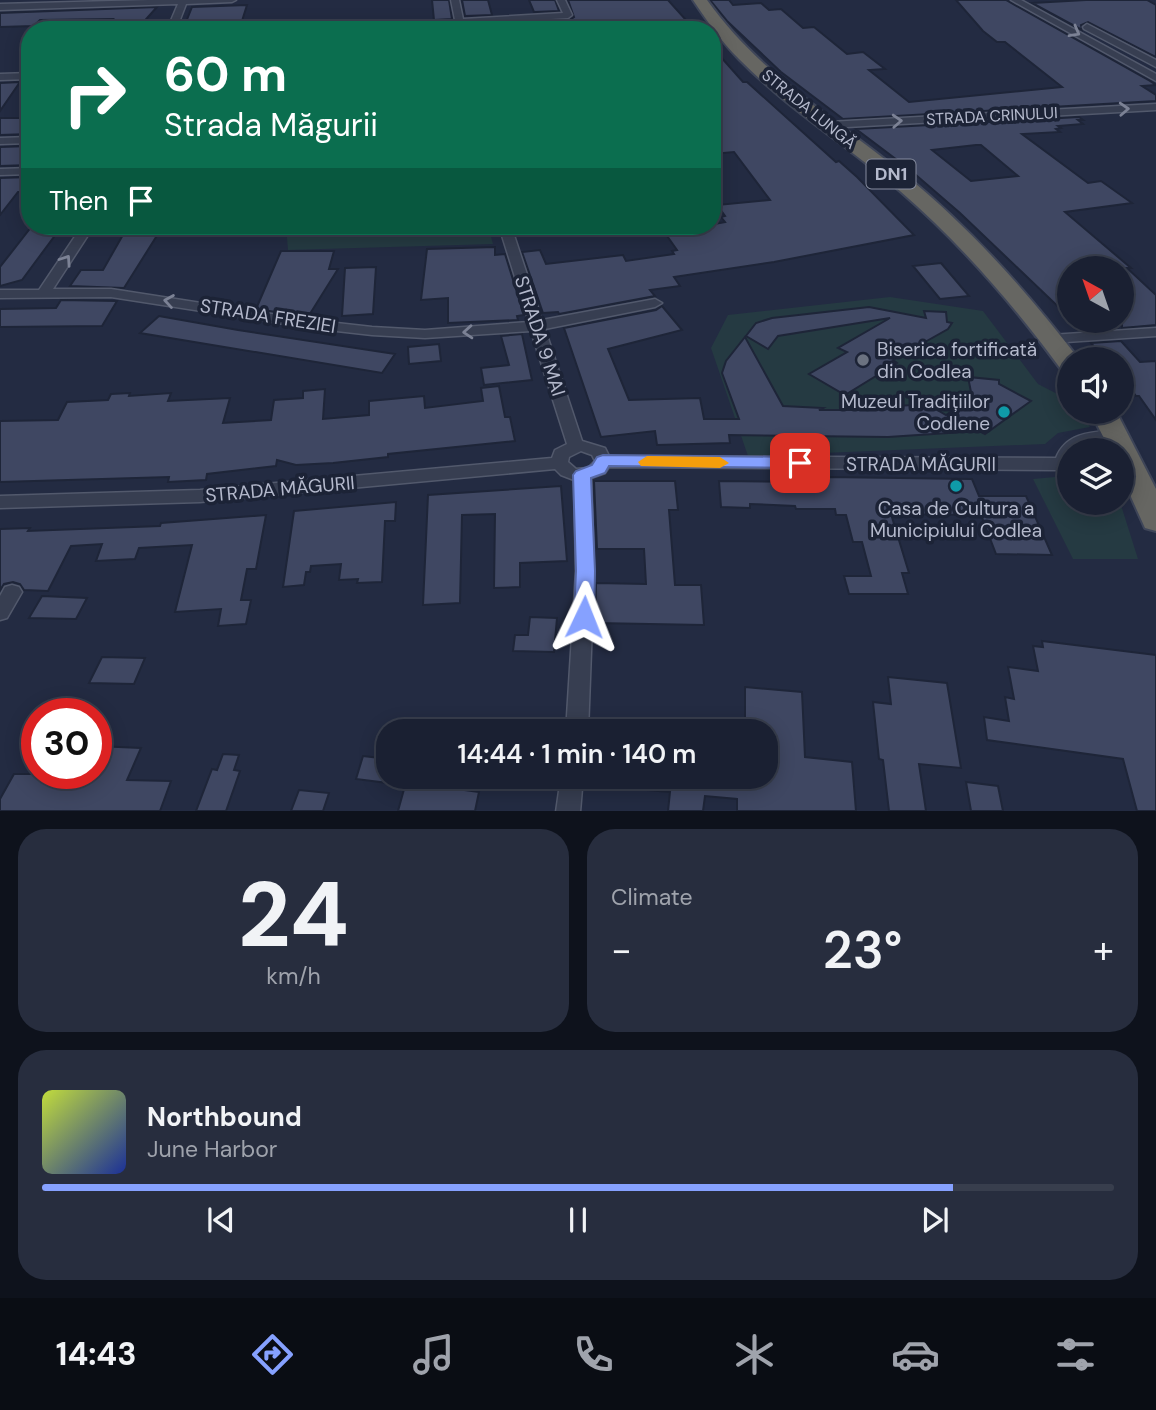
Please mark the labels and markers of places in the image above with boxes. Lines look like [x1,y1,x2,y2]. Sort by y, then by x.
place label: Biserica fortificată din Codlea [877,337,1037,384]
marker: Biserica fortificată din Codlea [855,352,871,368]
place label: Muzeul Tradițiilor Codlene [841,389,990,436]
marker: Muzeul Tradițiilor Codlene [996,404,1012,420]
pin [770,433,830,493]
marker: Casa de Cultura a Municipiului Codlea [948,478,964,494]
place label: Casa de Cultura a Municipiului Codlea [870,496,1042,543]

